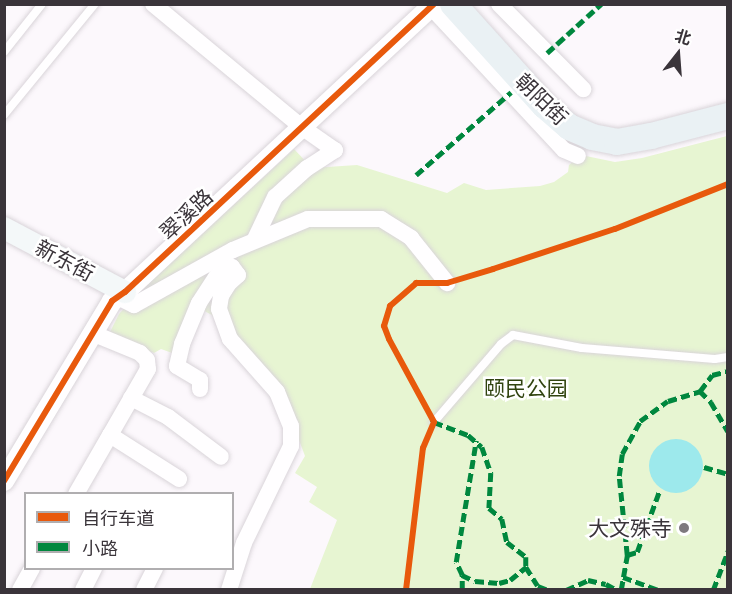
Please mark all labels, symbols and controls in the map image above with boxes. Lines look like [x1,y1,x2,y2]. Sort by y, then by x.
north arrow [648,24,708,84]
text: 北 [673,25,694,48]
street label: 朝阳街 [511,68,573,130]
street label: 翠溪路 [154,183,218,245]
street label: 新东街 [31,234,99,286]
park label: 颐民公园 [484,375,568,401]
legend [24,492,234,570]
text: 自行车道 [82,507,154,529]
place label: 大文殊寺 [588,515,672,541]
marker: 大文殊寺 [677,521,691,535]
text: 小路 [82,537,118,559]

